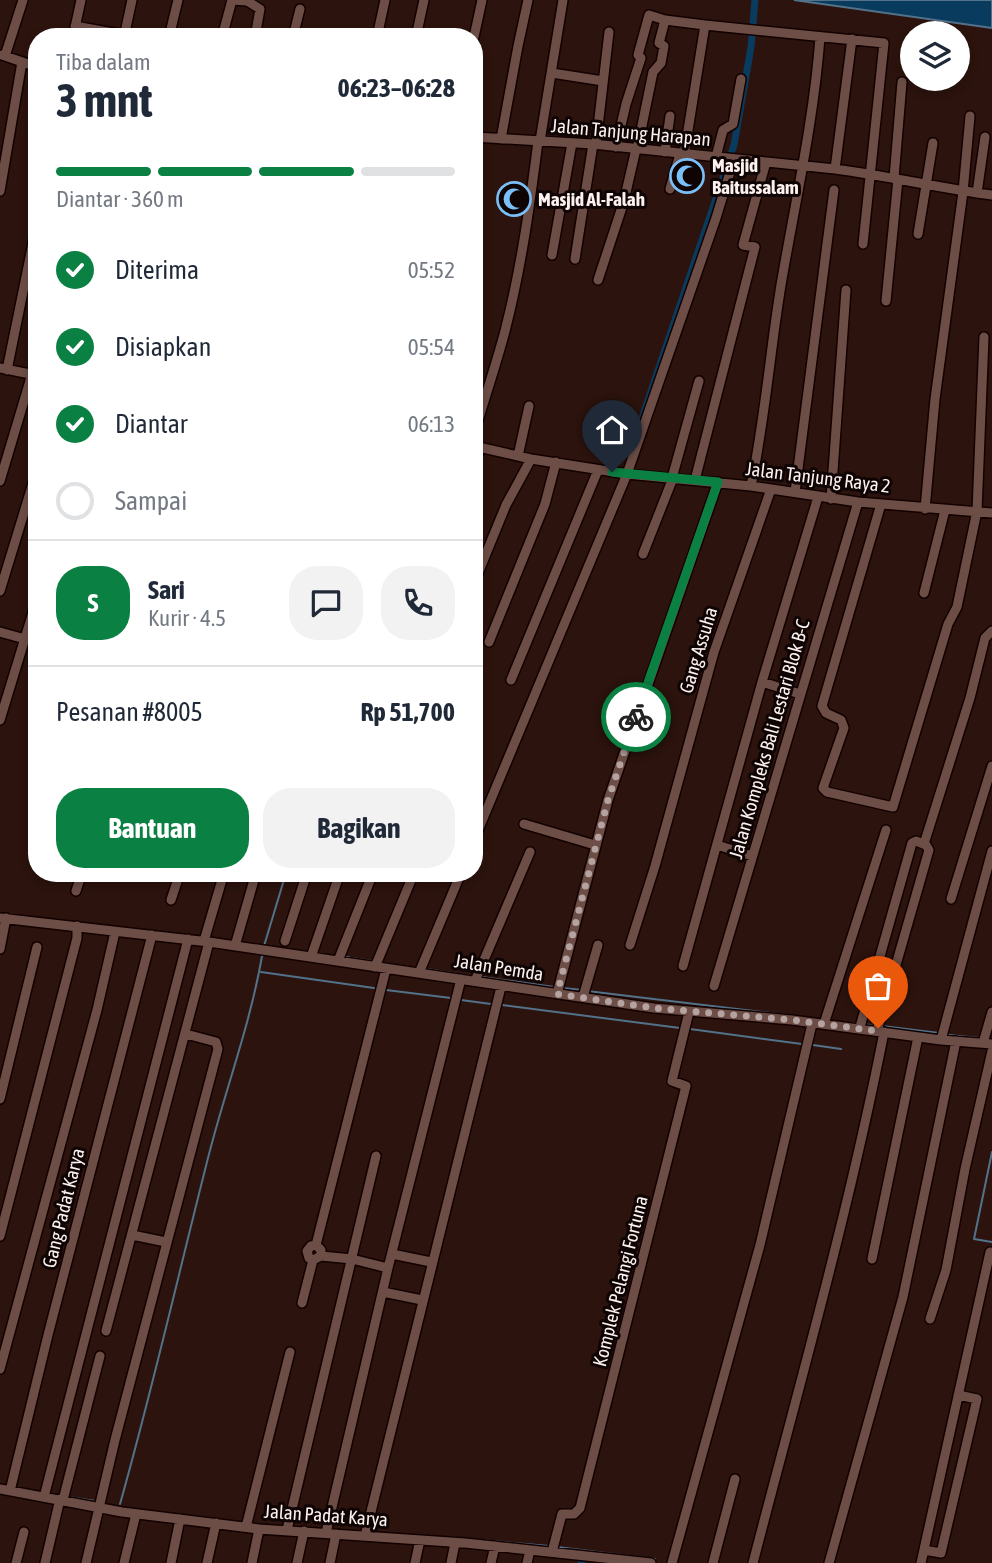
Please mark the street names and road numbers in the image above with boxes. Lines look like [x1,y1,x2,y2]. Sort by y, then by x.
street label: Jalan Tanjung Harapan [550,114,712,150]
street label: Jalan Tanjung Raya 2 [744,457,892,497]
street label: Gang Assuha [674,604,722,696]
street label: Jalan Kompleks Bali Lestari Blok B-C [724,616,814,861]
street label: Jalan Pemda [453,949,545,985]
street label: Gang Padat Karya [38,1146,88,1270]
street label: Komplek Pelangi Fortuna [588,1193,652,1369]
street label: Jalan Padat Karya [263,1500,389,1530]

